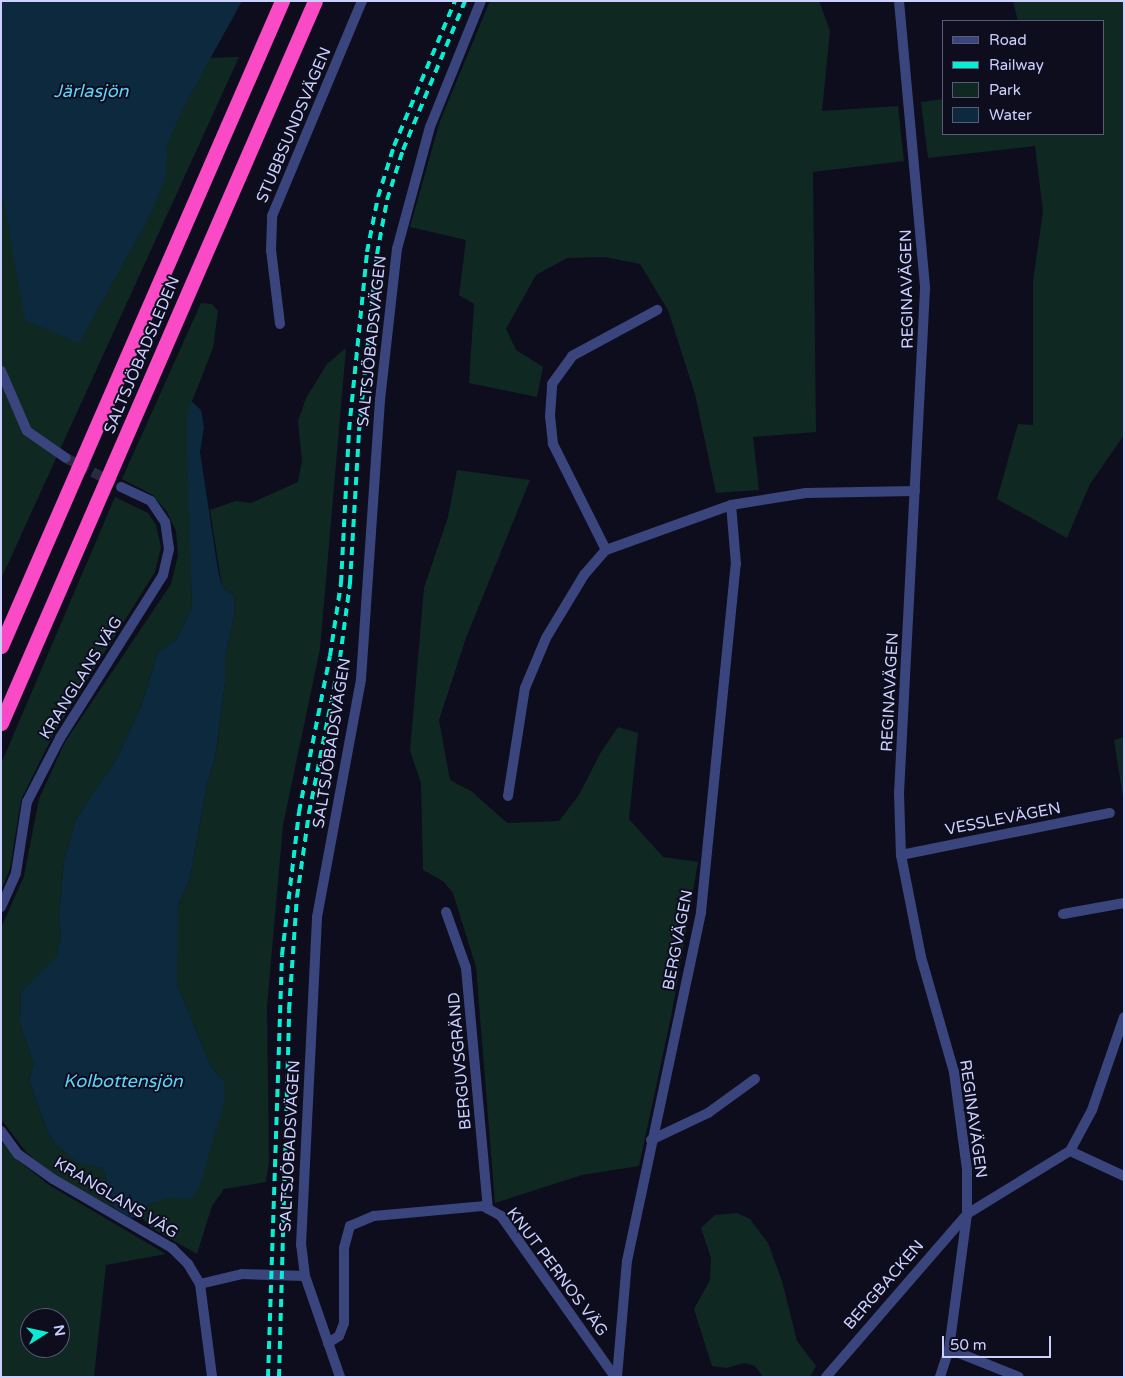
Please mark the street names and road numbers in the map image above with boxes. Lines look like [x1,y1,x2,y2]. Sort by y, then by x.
street label: STUBBSUNDSVÄGEN [252,44,336,206]
street label: REGINAVÄGEN [896,229,918,349]
street label: SALTSJÖBADSVÄGEN [353,254,391,428]
street label: SALTSJÖBADSLEDEN [100,273,184,437]
street label: KRANGLANS VÄG [36,613,126,743]
street label: REGINAVÄGEN [877,632,903,752]
street label: SALTSJÖBADSVÄGEN [309,657,355,829]
street label: VESSLEVÄGEN [943,798,1063,840]
street label: BERGVÄGEN [659,888,697,992]
street label: BERGUVSGRÄND [444,991,476,1131]
street label: REGINAVÄGEN [955,1058,991,1180]
street label: SALTSJÖBADSVÄGEN [276,1060,304,1232]
street label: KRANGLANS VÄG [51,1153,181,1243]
street label: KNUT PERNOS VÄG [502,1204,612,1340]
street label: BERGBACKEN [840,1236,928,1334]

